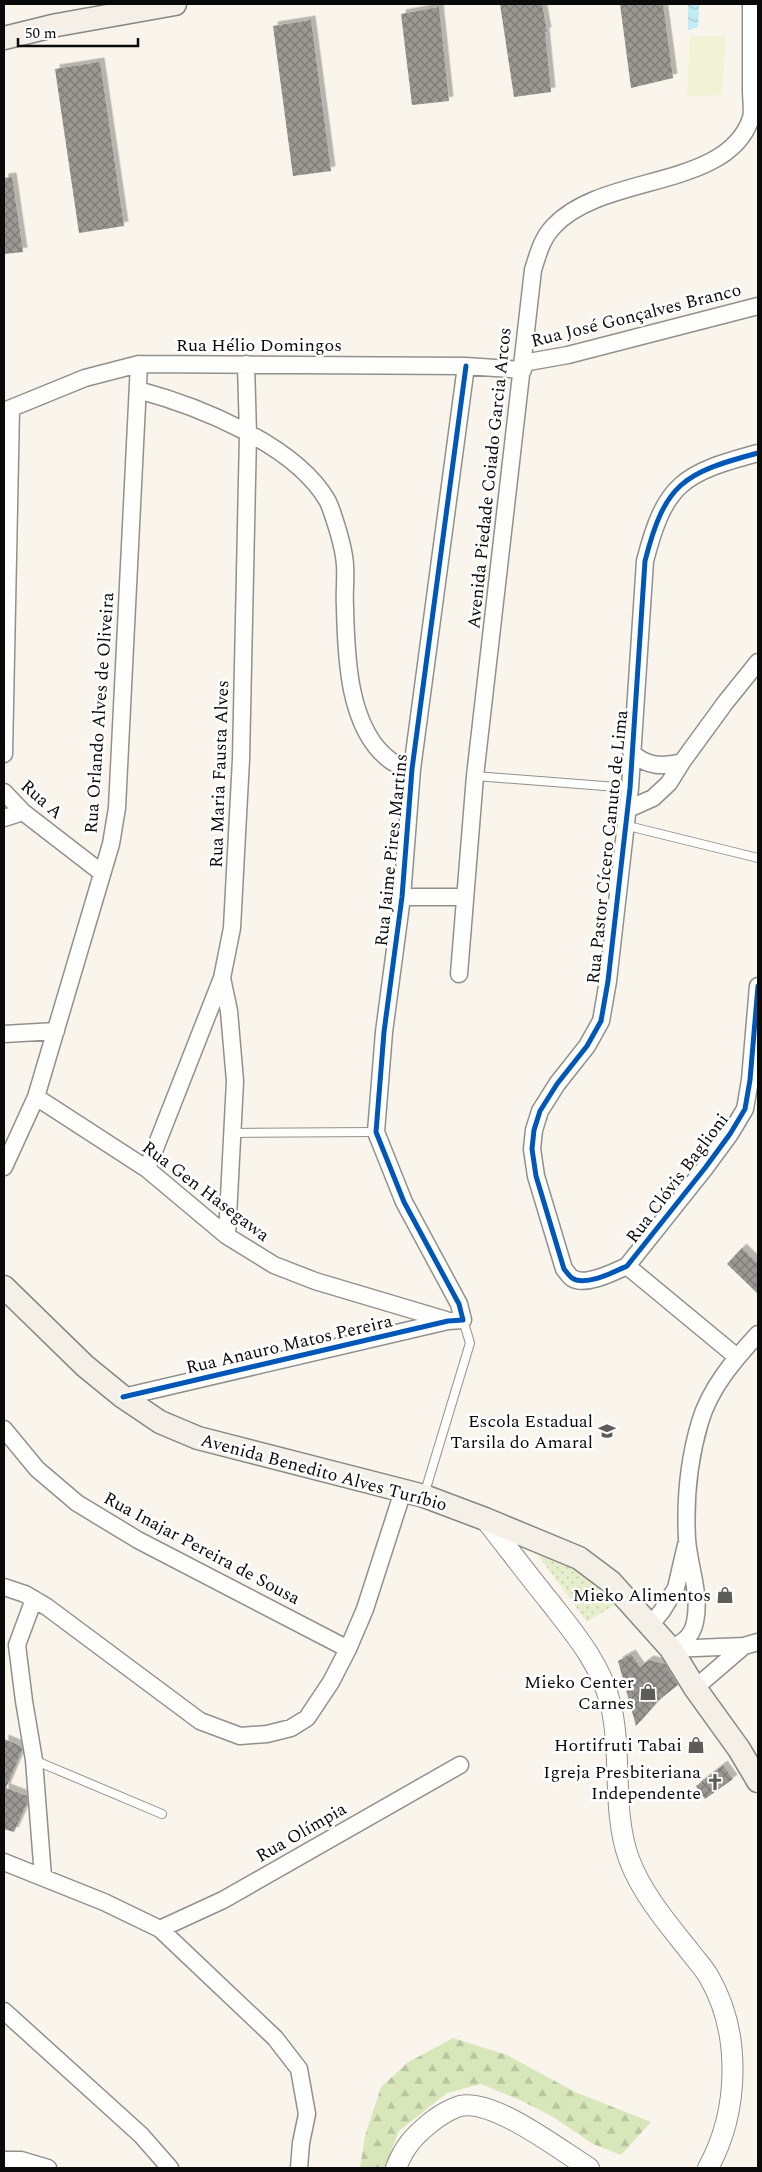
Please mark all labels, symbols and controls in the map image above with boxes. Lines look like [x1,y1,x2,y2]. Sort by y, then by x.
scale bar [18,15,138,47]
text: 50 m [25,22,57,45]
street label: Rua José Gonçalves Branco [528,276,744,355]
street label: Avenida Piedade Coiado Garcia Arcos [460,326,519,630]
street label: Rua Hélio Domingos [176,332,342,359]
street label: Rua Orlando Alves de Oliveira [78,591,121,835]
street label: Rua Maria Fausta Alves [203,680,236,868]
street label: Rua Pastor Cícero Canuto de Lima [580,708,635,985]
street label: Rua Jaime Pires Martins [368,752,415,948]
street label: Rua A [14,773,69,826]
street label: Rua Clóvis Baglioni [619,1108,735,1249]
street label: Rua Gen Hasegawa [136,1134,275,1248]
street label: Rua Anauro Matos Pereira [183,1308,395,1381]
place label: Escola Estadual Tarsila do Amaral [450,1408,593,1456]
school or university icon: Escola Estadual Tarsila do Amaral [597,1421,617,1441]
street label: Avenida Benedito Alves Turíbio [198,1427,450,1518]
street label: Rua Inajar Pereira de Sousa [99,1485,305,1612]
place label: Mieko Alimentos [573,1582,711,1609]
shop icon: Mieko Alimentos [715,1585,735,1605]
place label: Mieko Center Carnes [524,1669,634,1717]
shop icon: Mieko Center Carnes [638,1682,658,1702]
place label: Hortifruti Tabai [554,1732,682,1759]
shop icon: Hortifruti Tabai [686,1735,706,1755]
place label: Igreja Presbiteriana Independente [543,1759,701,1807]
church icon: Igreja Presbiteriana Independente [705,1772,725,1792]
street label: Rua Olímpia [251,1795,352,1869]

